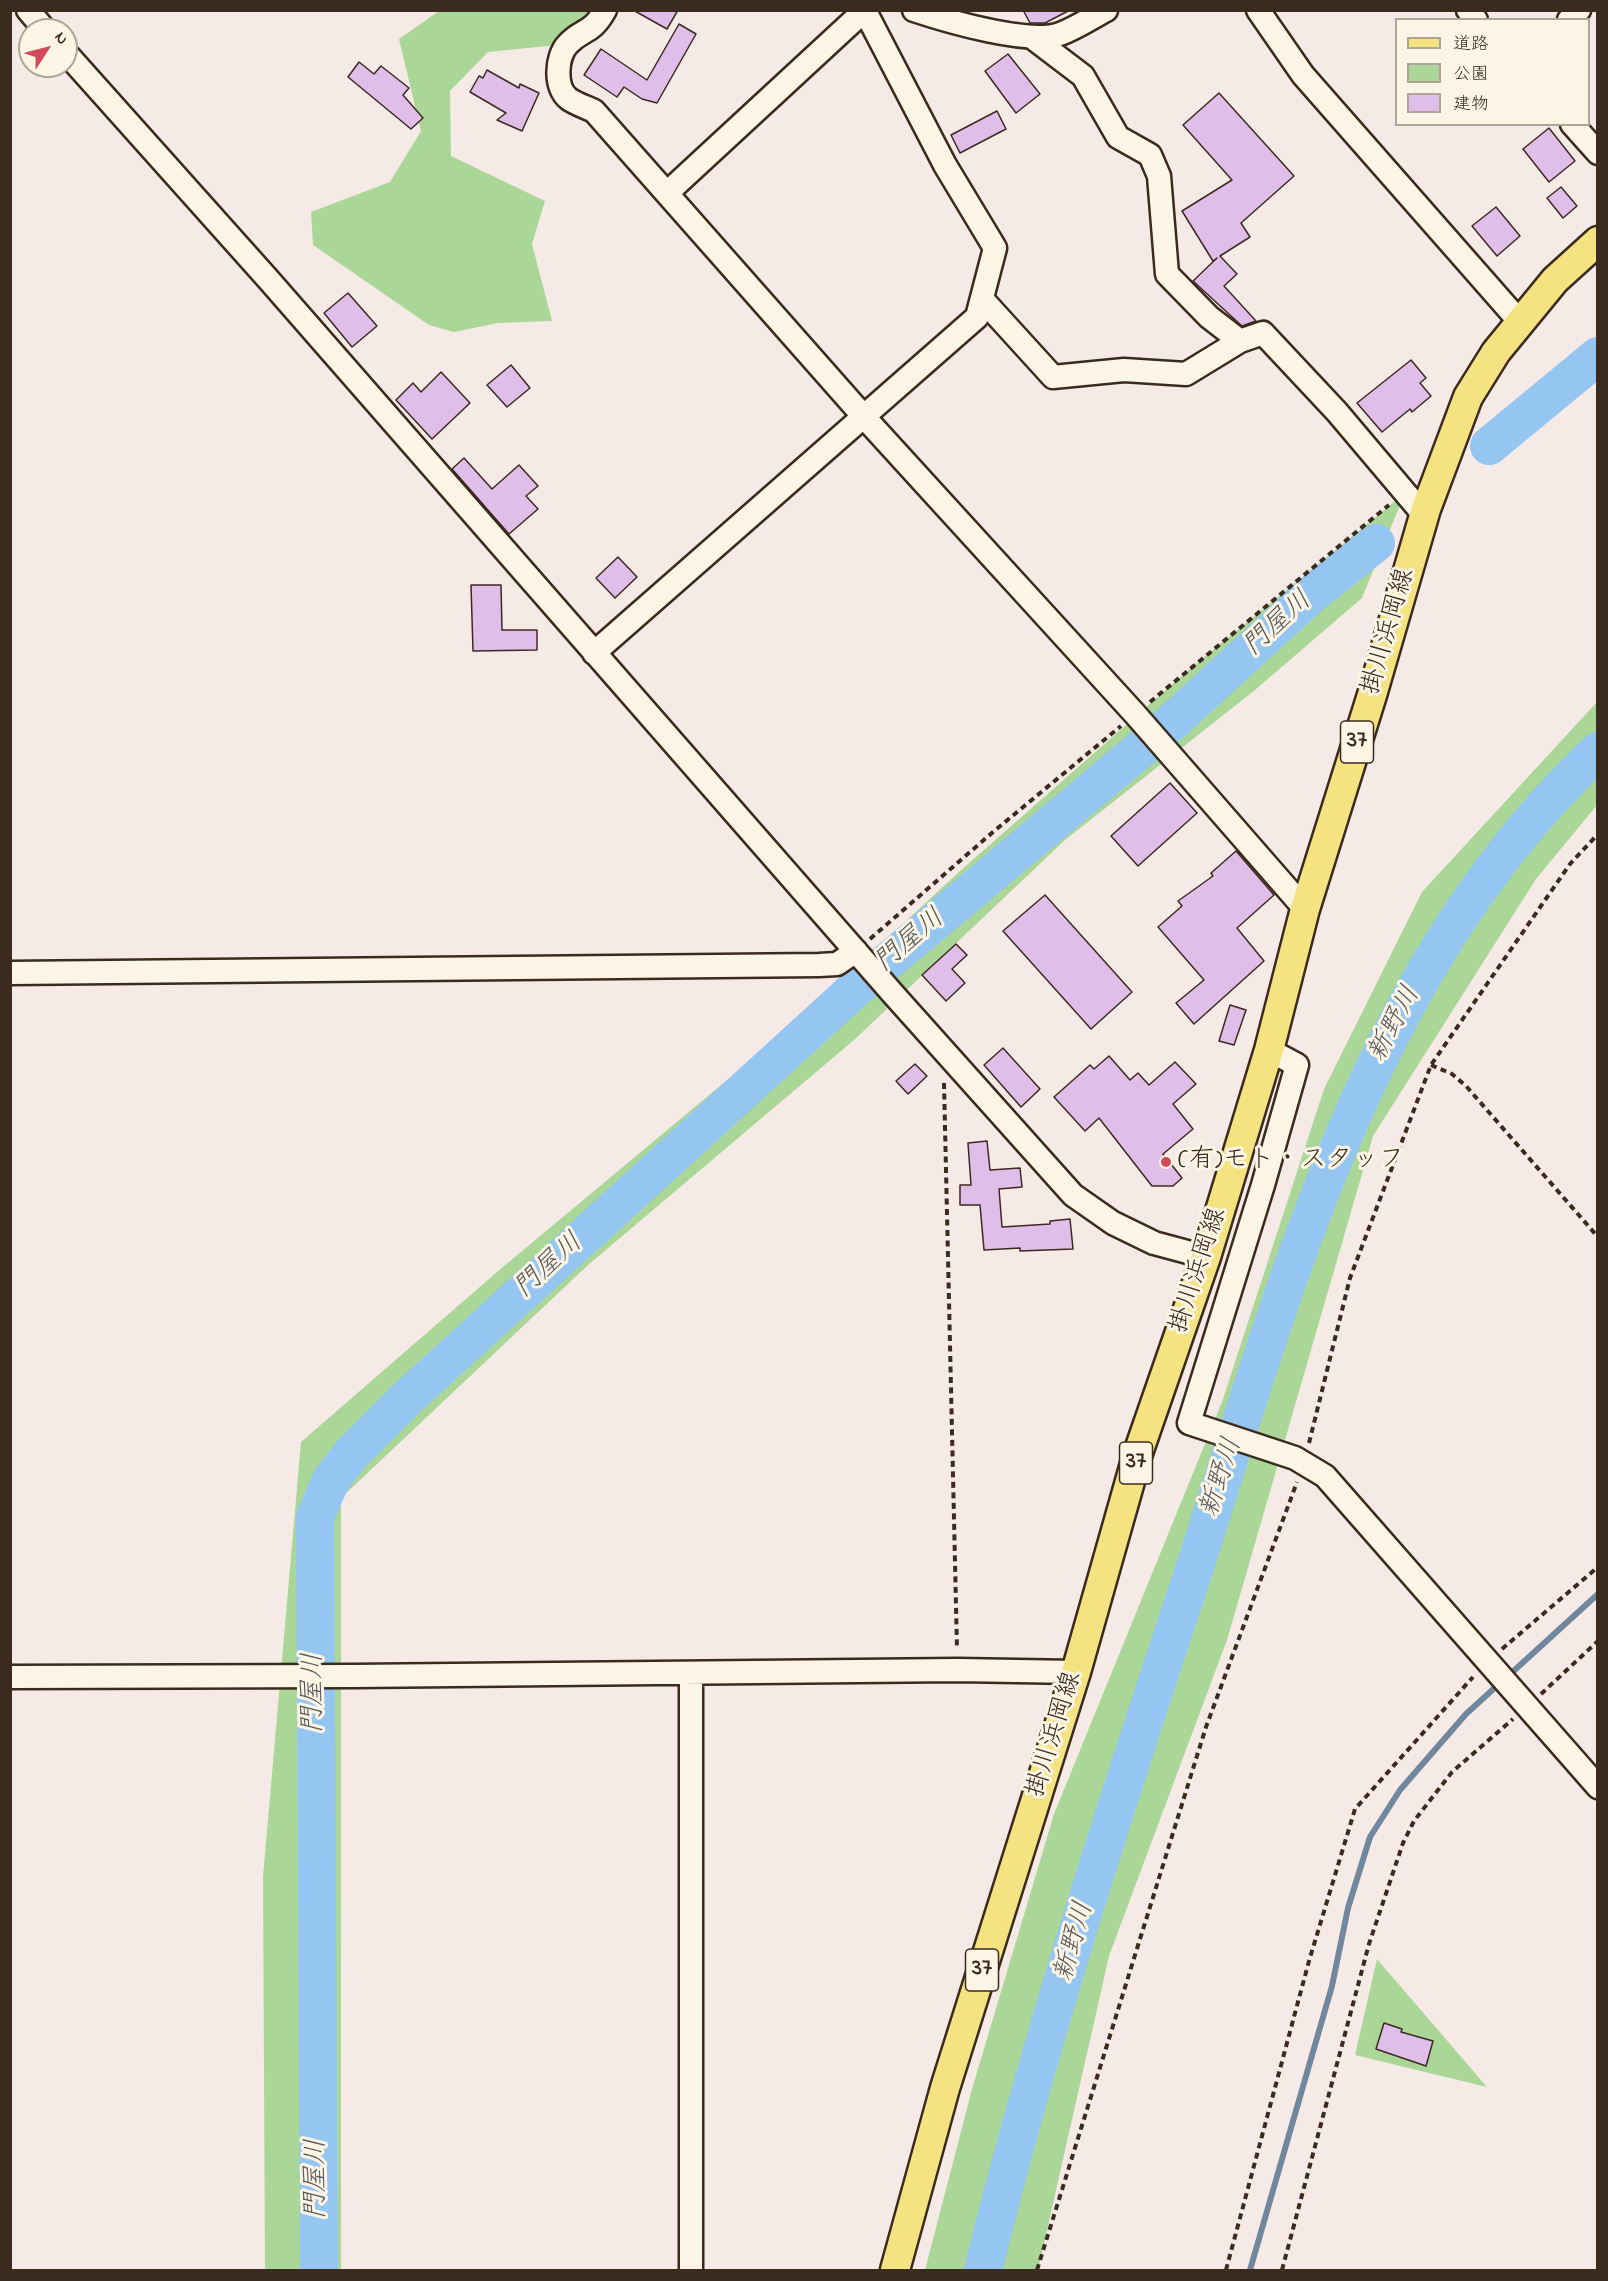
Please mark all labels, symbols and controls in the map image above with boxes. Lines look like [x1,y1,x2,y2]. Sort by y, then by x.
north arrow [18,18,78,78]
legend [1395,18,1590,126]
text: N [48,27,74,50]
text: 道路 [1453,32,1489,58]
text: 公園 [1453,62,1489,88]
text: 建物 [1453,92,1489,118]
street label: 掛川浜岡線 [1357,565,1423,699]
water label: 門屋川 [1238,586,1320,664]
road number: 37 [1340,721,1374,763]
water label: 門屋川 [870,904,952,980]
water label: 新野川 [1363,982,1429,1068]
place label: (有)モト・スタッフ [1178,1146,1405,1178]
marker: (有)モト・スタッフ [1159,1155,1173,1169]
street label: 掛川浜岡線 [1165,1204,1235,1338]
water label: 門屋川 [509,1228,591,1306]
water label: 新野川 [1195,1434,1251,1522]
road number: 37 [1120,1442,1152,1484]
water label: 門屋川 [300,1653,332,1733]
street label: 掛川浜岡線 [1022,1668,1090,1802]
water label: 新野川 [1049,1899,1103,1985]
road number: 37 [966,1949,998,1991]
water label: 門屋川 [303,2139,335,2219]

